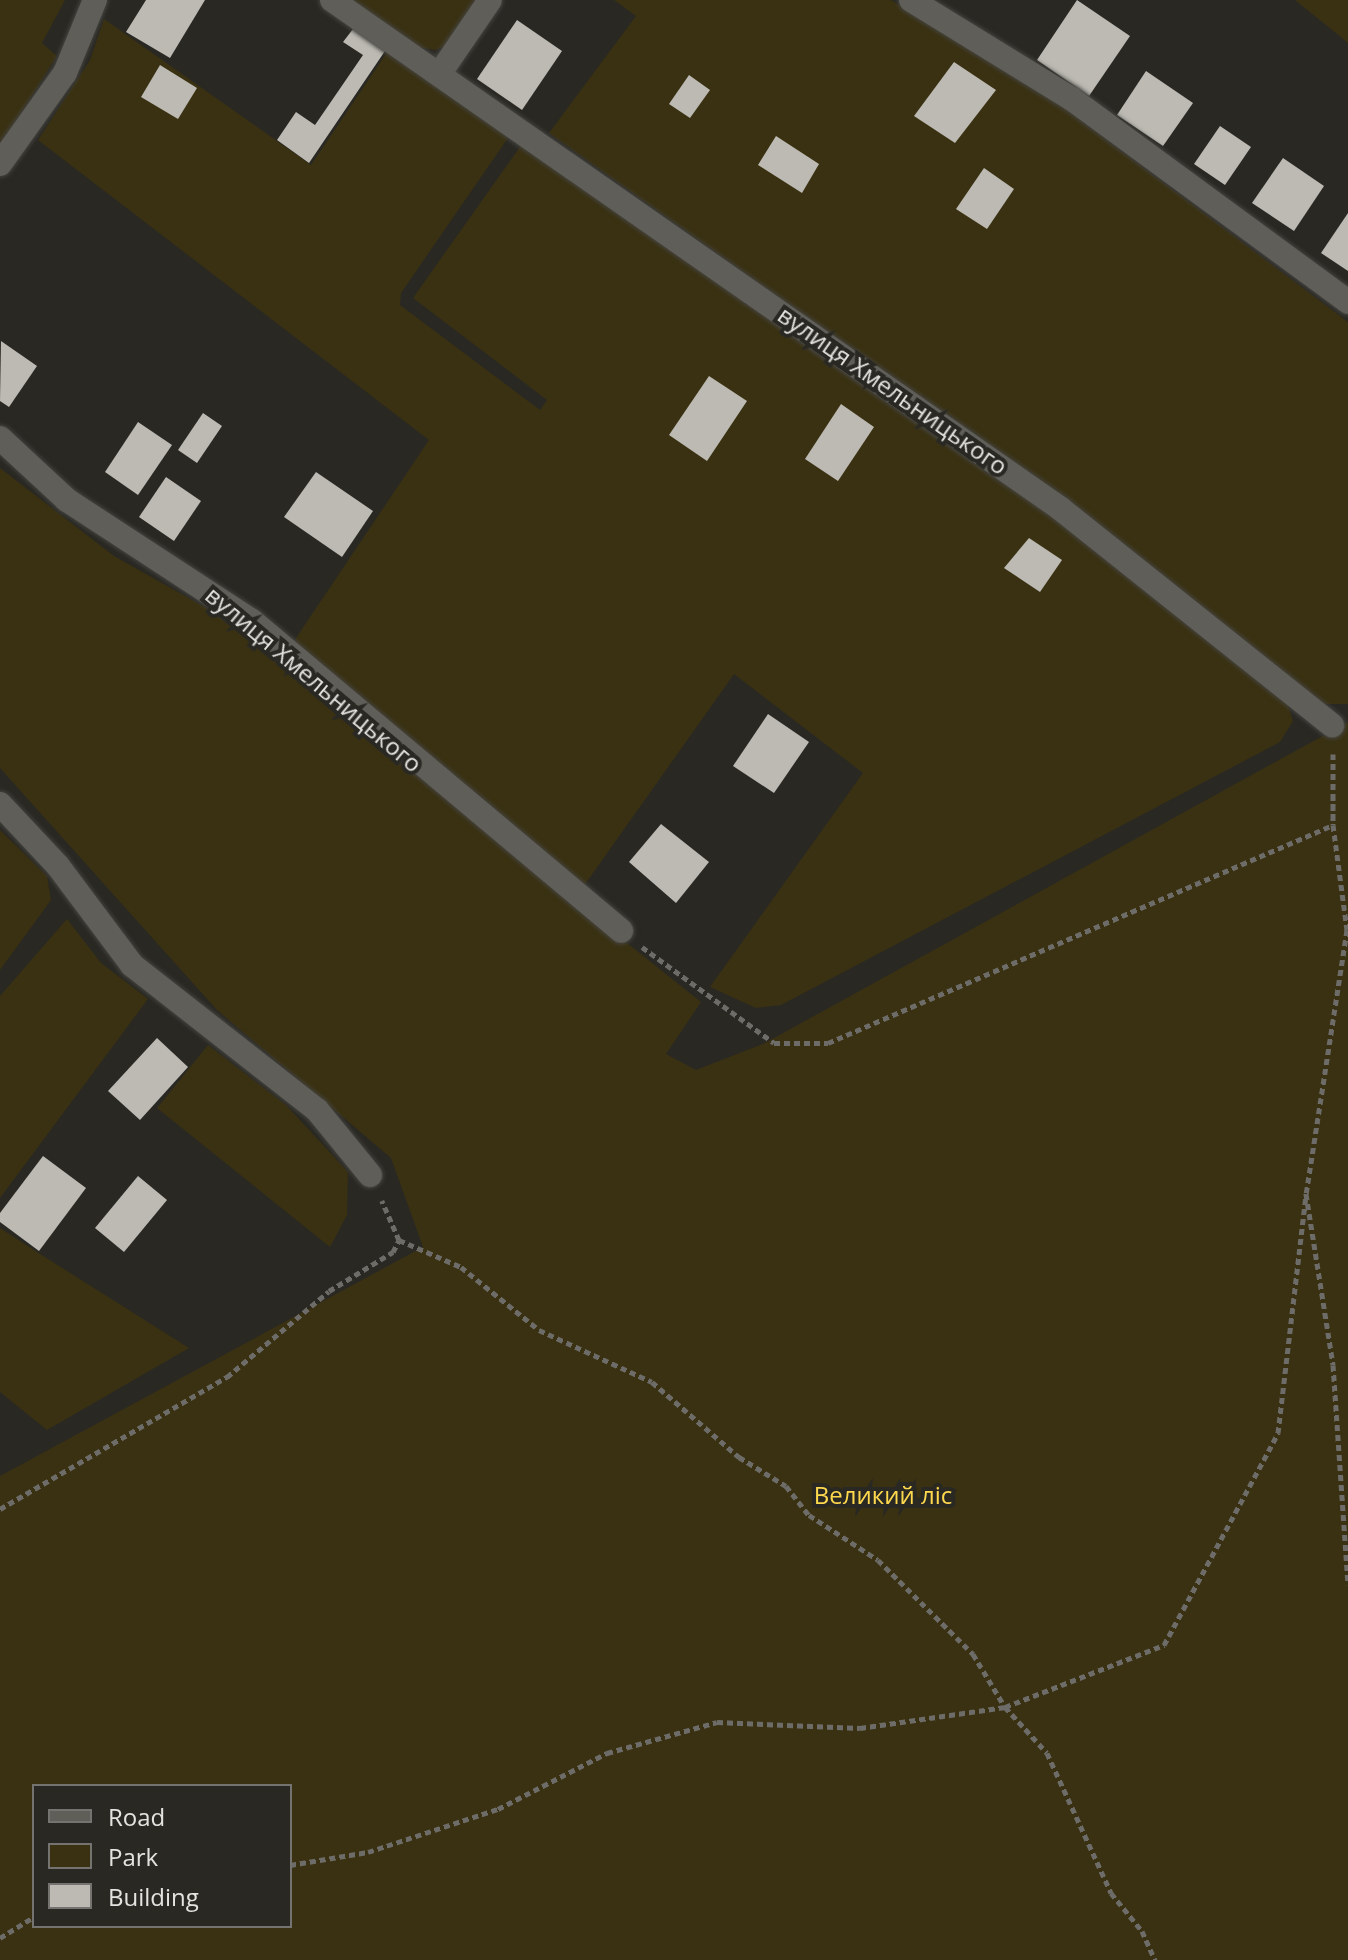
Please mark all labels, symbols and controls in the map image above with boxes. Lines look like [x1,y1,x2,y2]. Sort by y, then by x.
street label: вулиця Хмельницького [773,300,1013,480]
street label: вулиця Хмельницького [200,580,428,778]
park label: Великий ліс [814,1481,952,1509]
legend [32,1784,292,1928]
text: Road [108,1800,165,1833]
text: Park [108,1840,158,1873]
text: Building [108,1880,199,1913]

